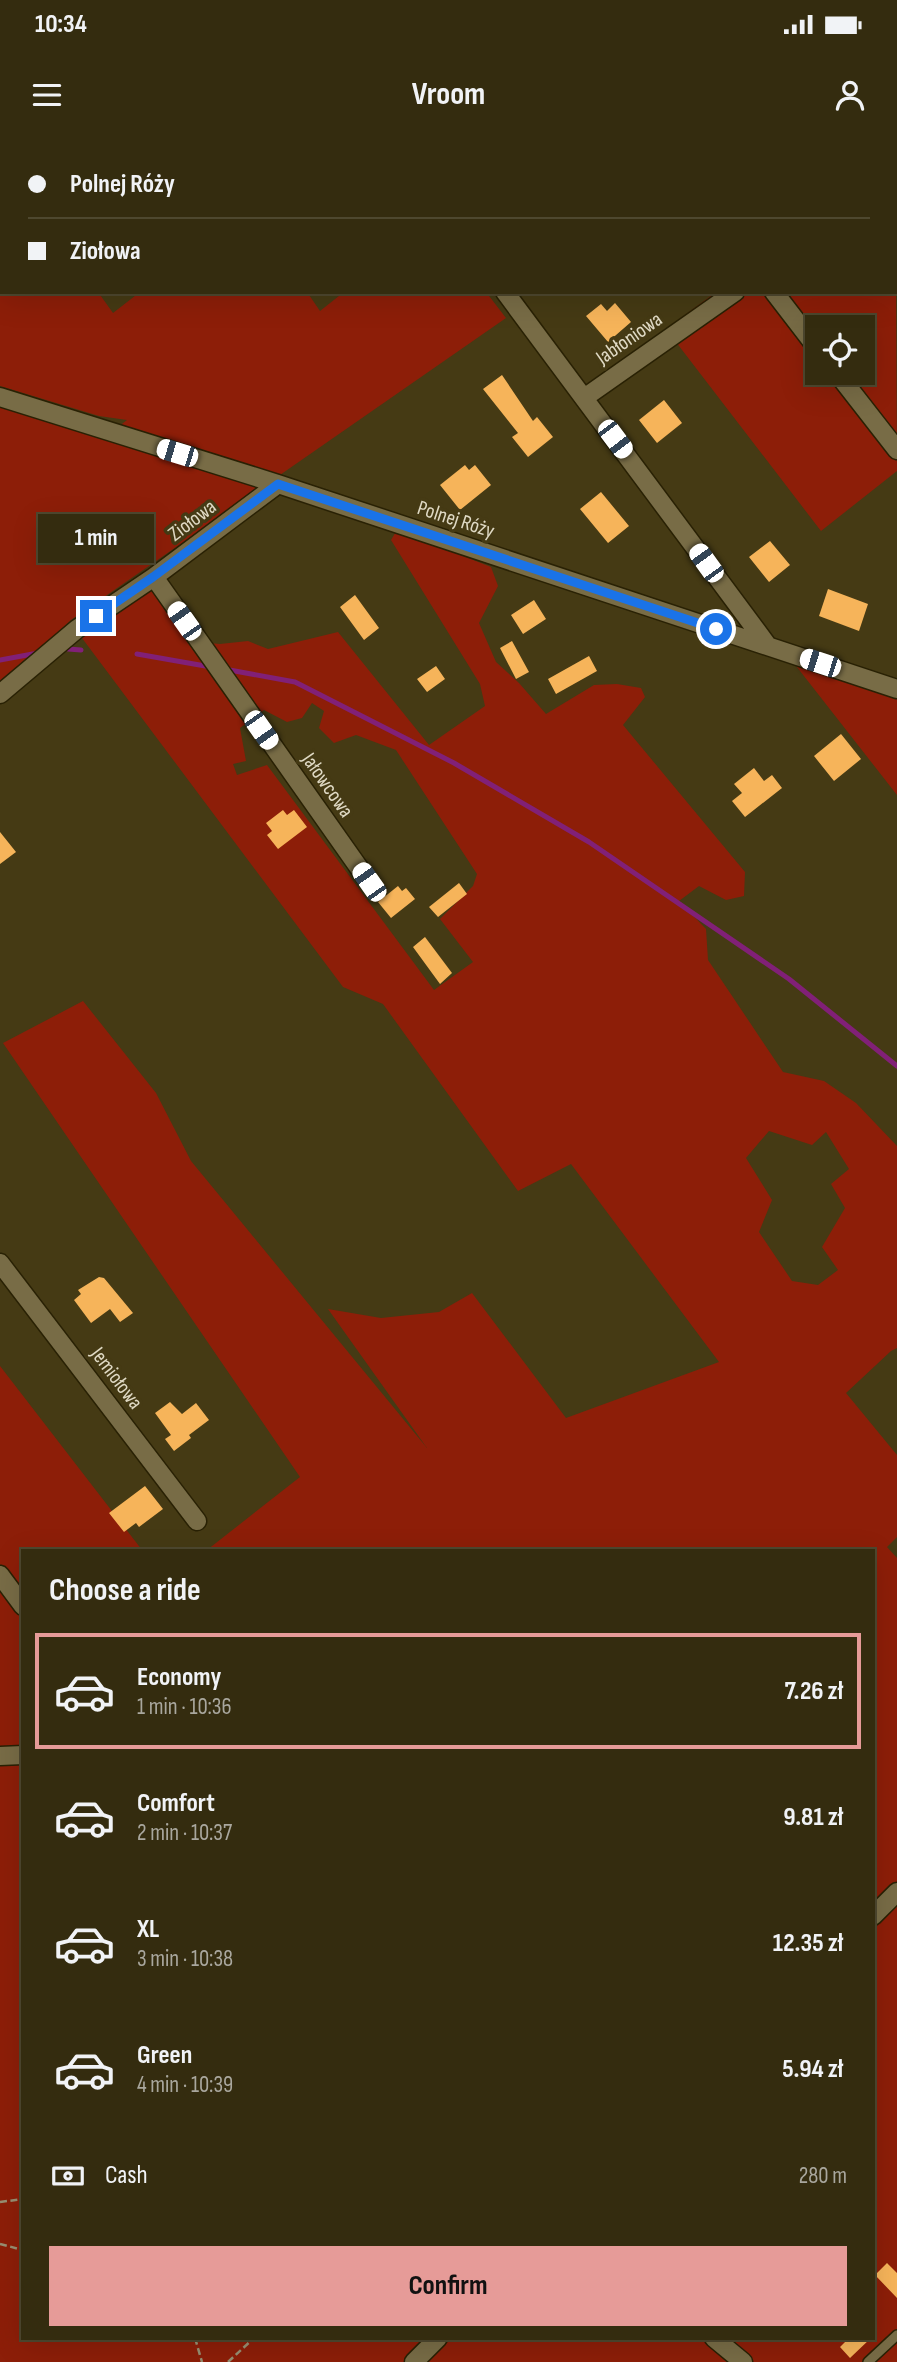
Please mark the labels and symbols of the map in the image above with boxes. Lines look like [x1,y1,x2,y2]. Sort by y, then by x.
street label: Jabłoniowa [591,307,667,371]
car [594,416,637,462]
car [154,437,201,469]
street label: Ziołowa [163,494,221,546]
street label: Polnej Róży [414,495,498,544]
callout: 1 min [38,514,154,564]
car [686,540,727,586]
car [164,598,205,644]
route end [80,600,112,632]
route start [700,613,732,645]
car [797,647,844,679]
car [241,707,282,753]
street label: Jałowcowa [296,747,359,822]
car [349,859,390,905]
street label: Jemiołowa [85,1342,148,1414]

